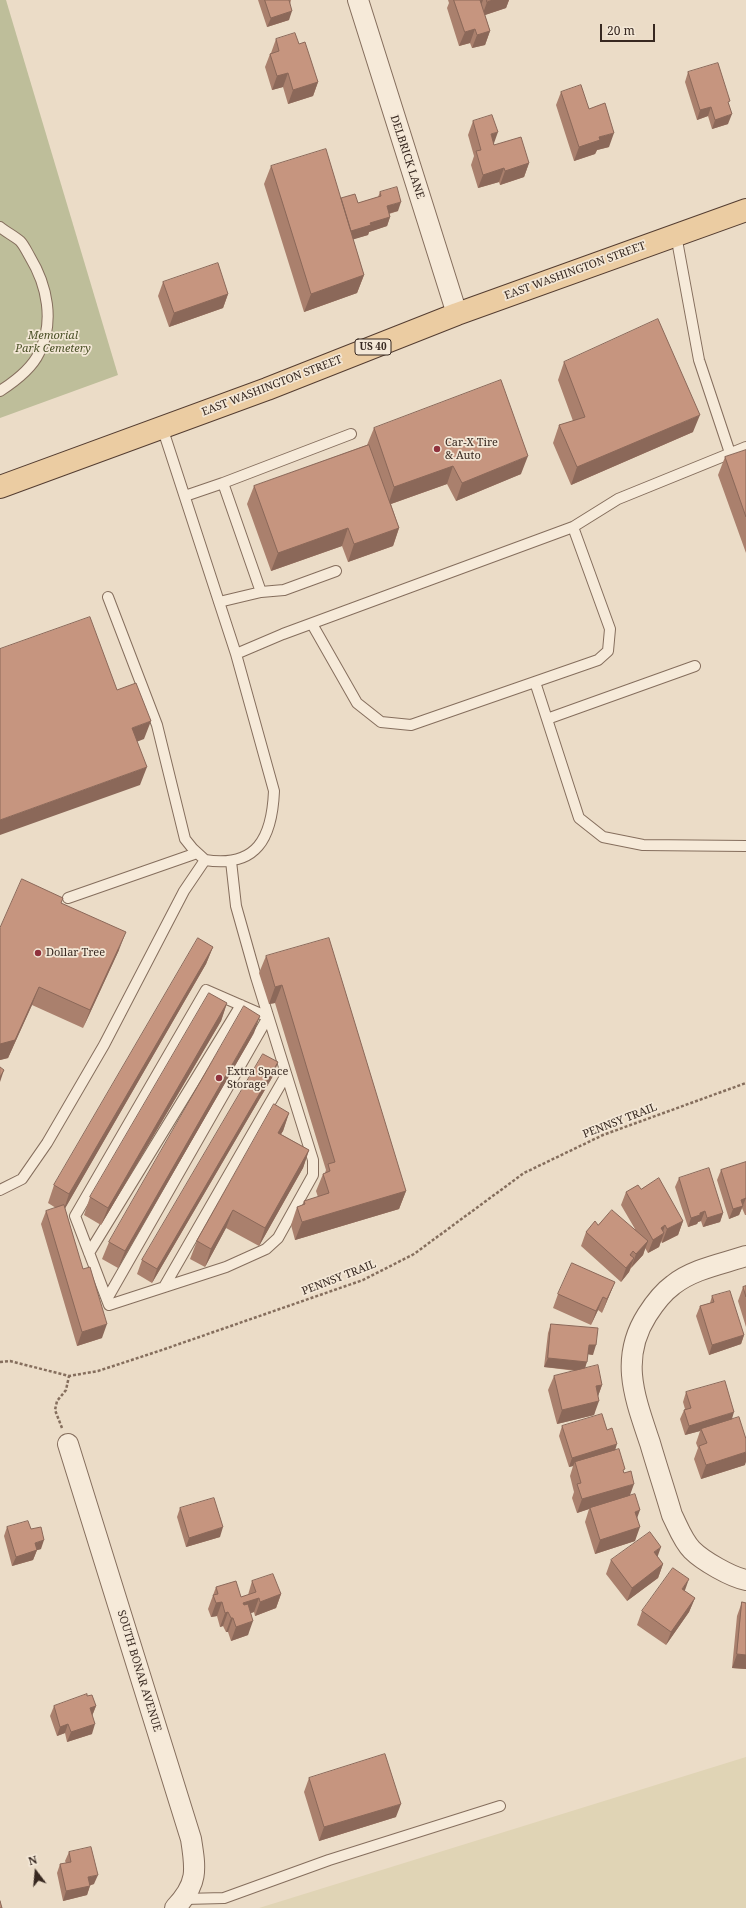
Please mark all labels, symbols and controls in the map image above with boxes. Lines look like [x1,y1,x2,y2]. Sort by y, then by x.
scale bar [602,16,657,42]
text: 20 m [607,22,635,39]
street label: DELBRICK LANE [387,113,427,201]
street label: EAST WASHINGTON STREET [503,239,647,303]
park label: Memorial Park Cemetery [15,329,91,355]
road number: US 40 [355,339,391,355]
street label: EAST WASHINGTON STREET [200,353,344,419]
place label: Car-X Tire & Auto [445,436,498,462]
marker: Car-X Tire & Auto [432,444,442,454]
place label: Dollar Tree [46,946,105,960]
marker: Dollar Tree [33,948,43,958]
place label: Extra Space Storage [227,1065,288,1091]
marker: Extra Space Storage [214,1073,224,1083]
street label: PENNSY TRAIL [581,1101,659,1141]
street label: PENNSY TRAIL [300,1258,378,1298]
street label: SOUTH BONAR AVENUE [114,1609,164,1733]
north arrow [16,1852,56,1892]
text: N [26,1852,39,1868]

